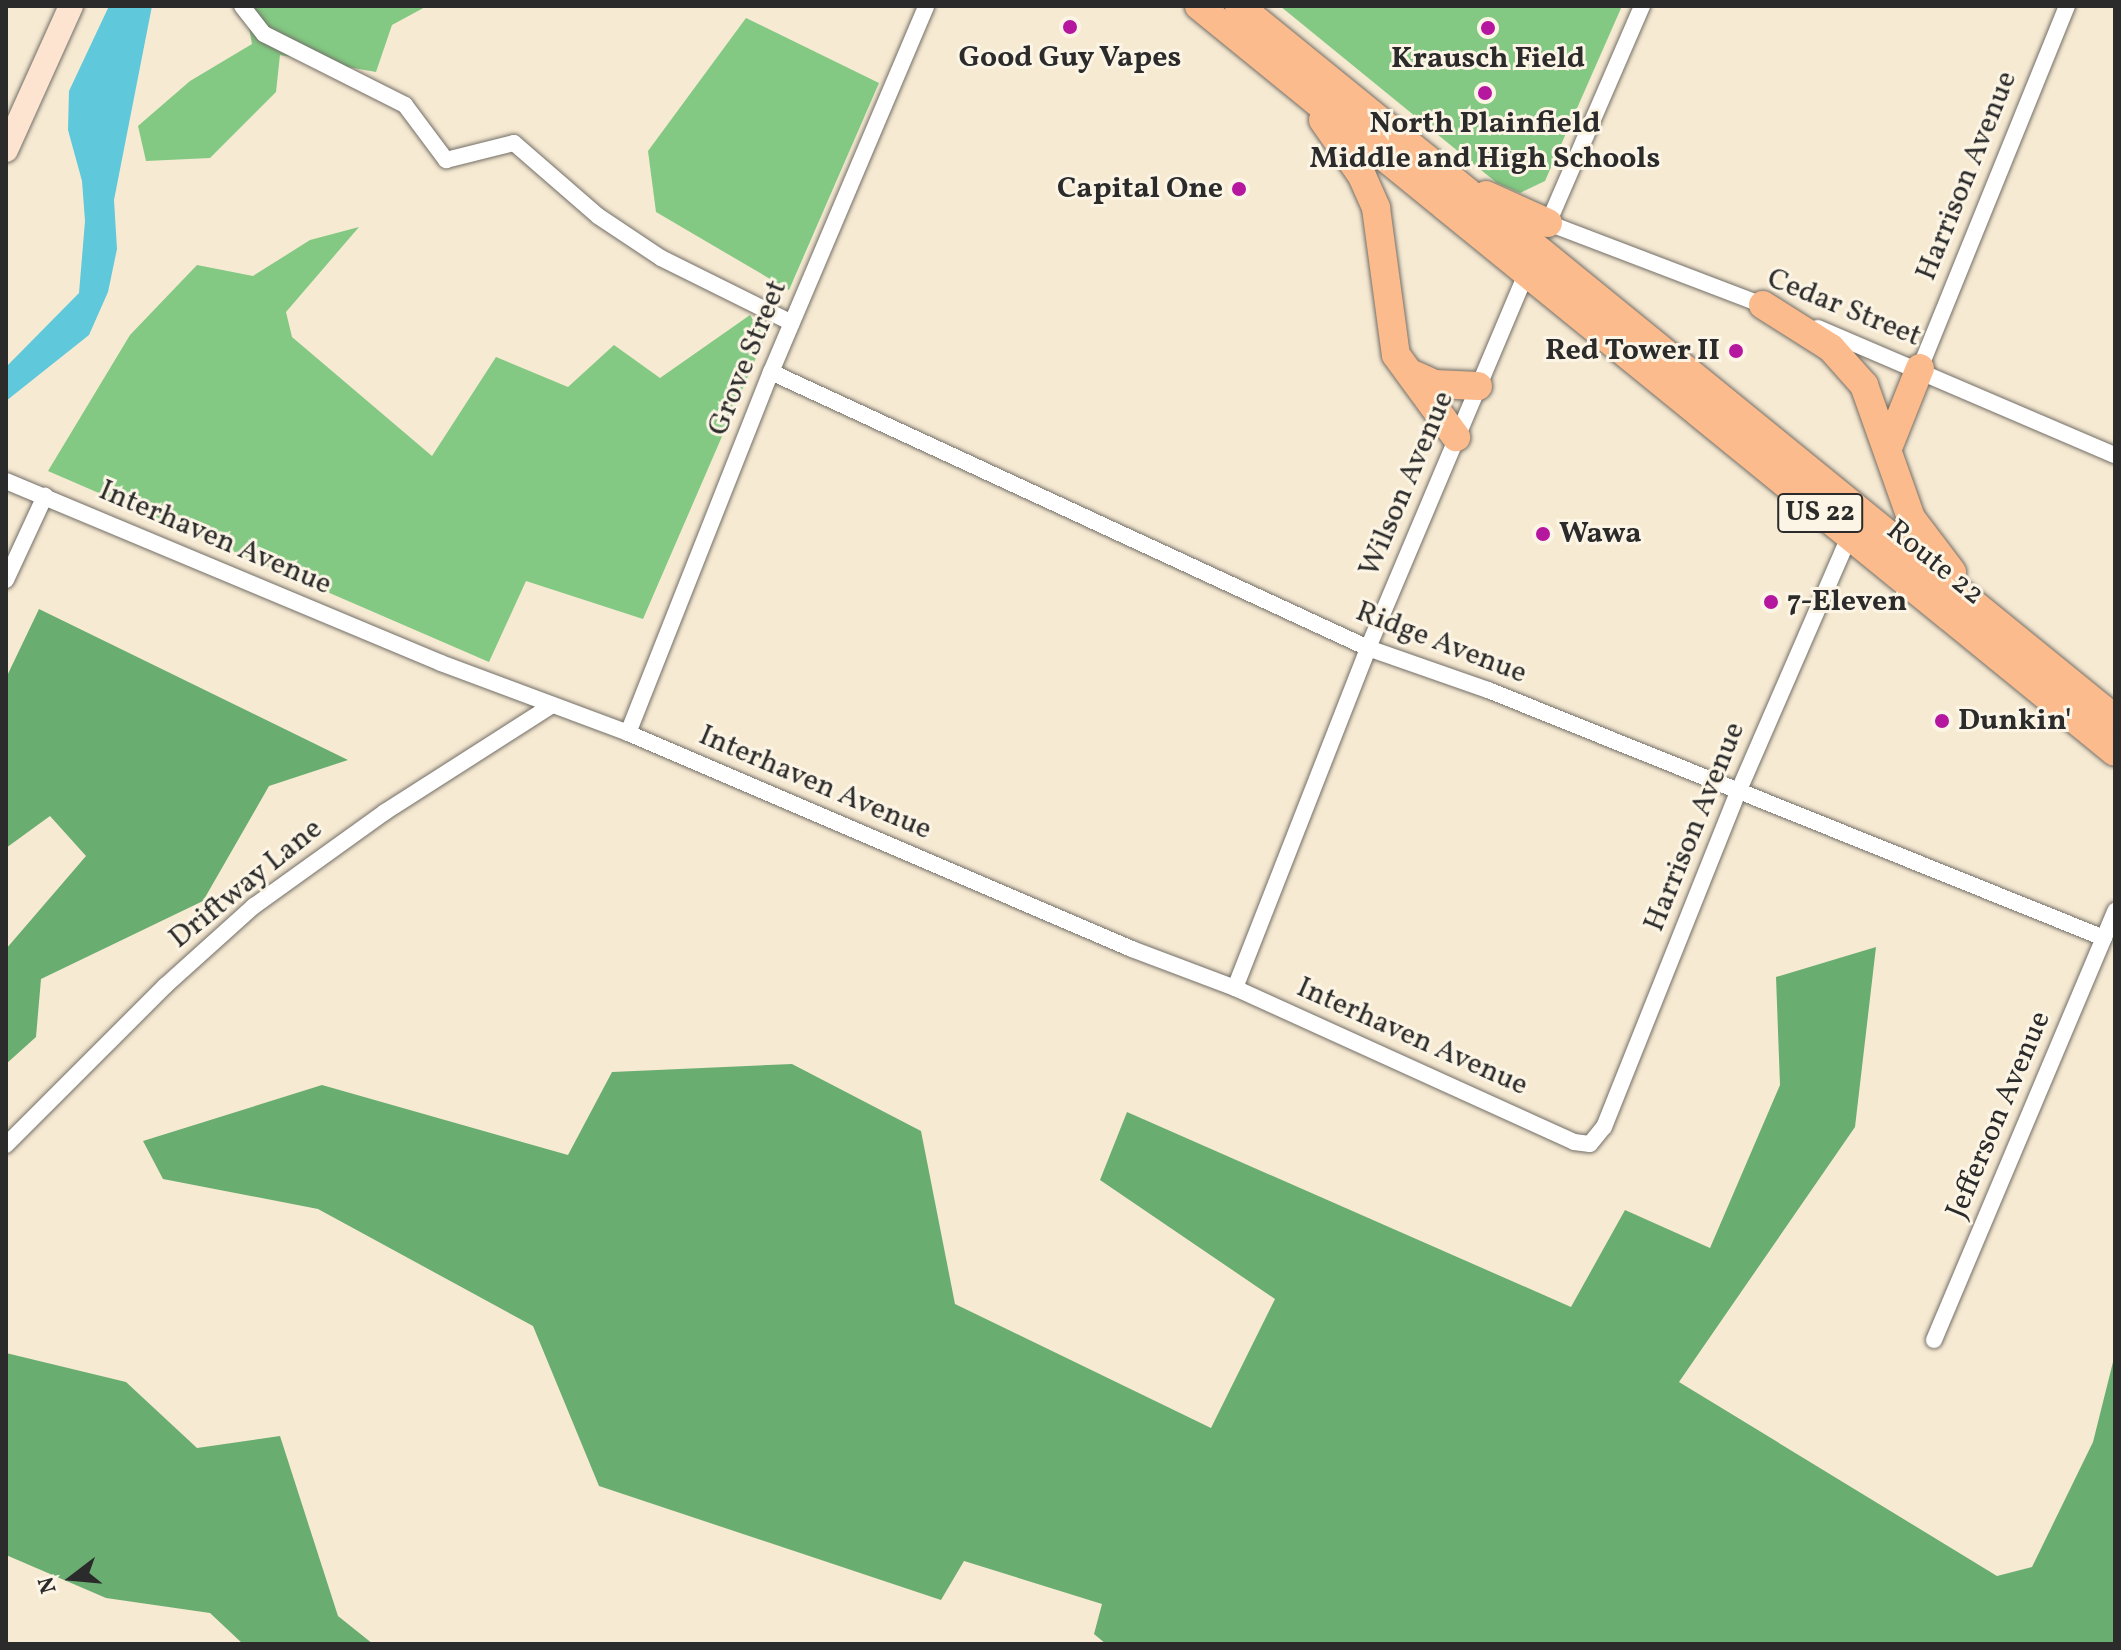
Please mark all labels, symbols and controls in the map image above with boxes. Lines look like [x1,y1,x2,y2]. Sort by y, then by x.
marker: Good Guy Vapes [1061,18,1079,36]
marker: Krausch Field [1479,19,1497,37]
place label: Good Guy Vapes [958,40,1182,76]
place label: Krausch Field [1391,41,1585,77]
street label: Harrison Avenue [1909,66,2025,286]
marker: North Plainfield Middle and High Schools [1476,84,1494,102]
place label: North Plainfield Middle and High Schools [1310,106,1660,176]
place label: Capital One [1057,171,1223,207]
marker: Capital One [1230,180,1248,198]
street label: Cedar Street [1762,261,1926,355]
street label: Grove Street [700,275,796,441]
place label: Red Tower II [1545,333,1720,369]
marker: Red Tower II [1727,342,1745,360]
street label: Wilson Avenue [1352,386,1462,582]
street label: Interhaven Avenue [93,473,337,603]
road number: US 22 [1776,489,1864,537]
street label: Route 22 [1879,513,1991,613]
place label: Wawa [1559,516,1642,552]
marker: Wawa [1534,525,1552,543]
place label: 7-Eleven [1787,584,1907,620]
marker: 7-Eleven [1762,593,1780,611]
street label: Ridge Avenue [1350,594,1532,692]
place label: Dunkin' [1958,703,2071,739]
marker: Dunkin' [1933,712,1951,730]
street label: Harrison Avenue [1637,717,1753,937]
street label: Interhaven Avenue [693,718,937,848]
street label: Driftway Lane [162,811,330,957]
street label: Interhaven Avenue [1291,970,1533,1104]
street label: Jefferson Avenue [1939,1006,2059,1224]
north arrow [32,1538,112,1618]
text: N [31,1573,66,1597]

